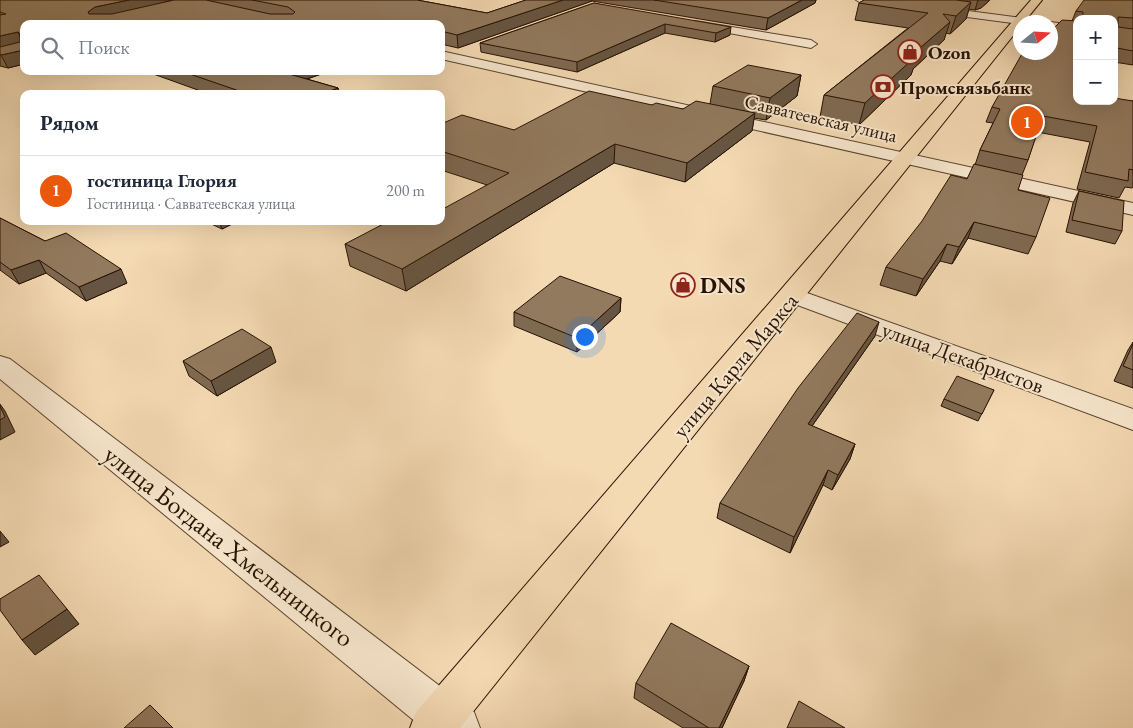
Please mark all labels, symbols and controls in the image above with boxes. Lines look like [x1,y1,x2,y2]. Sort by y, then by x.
north arrow [1013,15,1058,60]
map controls [1073,15,1118,105]
button: + [1073,15,1118,60]
search box [20,20,445,75]
icon: search [38,34,66,62]
text: Поиск [78,35,130,60]
shop icon: Ozon [897,39,923,65]
place label: Ozon [928,40,971,65]
button: − [1073,60,1118,105]
bank icon: Промсвязьбанк [870,74,896,100]
place label: Промсвязьбанк [900,75,1031,100]
street label: Савватеевская улица [742,89,900,148]
pin: 1 [1011,103,1043,141]
text: Рядом [40,109,99,136]
text: гостиница Глория [87,168,237,193]
text: 1 [52,180,60,201]
text: 200 m [386,180,425,201]
text: Гостиница · Савватеевская улица [87,193,295,214]
place label: DNS [700,271,746,300]
shop icon: DNS [670,272,696,298]
street label: улица Карла Маркса [666,287,805,444]
street label: улица Декабристов [878,315,1048,400]
your location [572,324,598,350]
street label: улица Богдана Хмельницкого [97,438,361,654]

